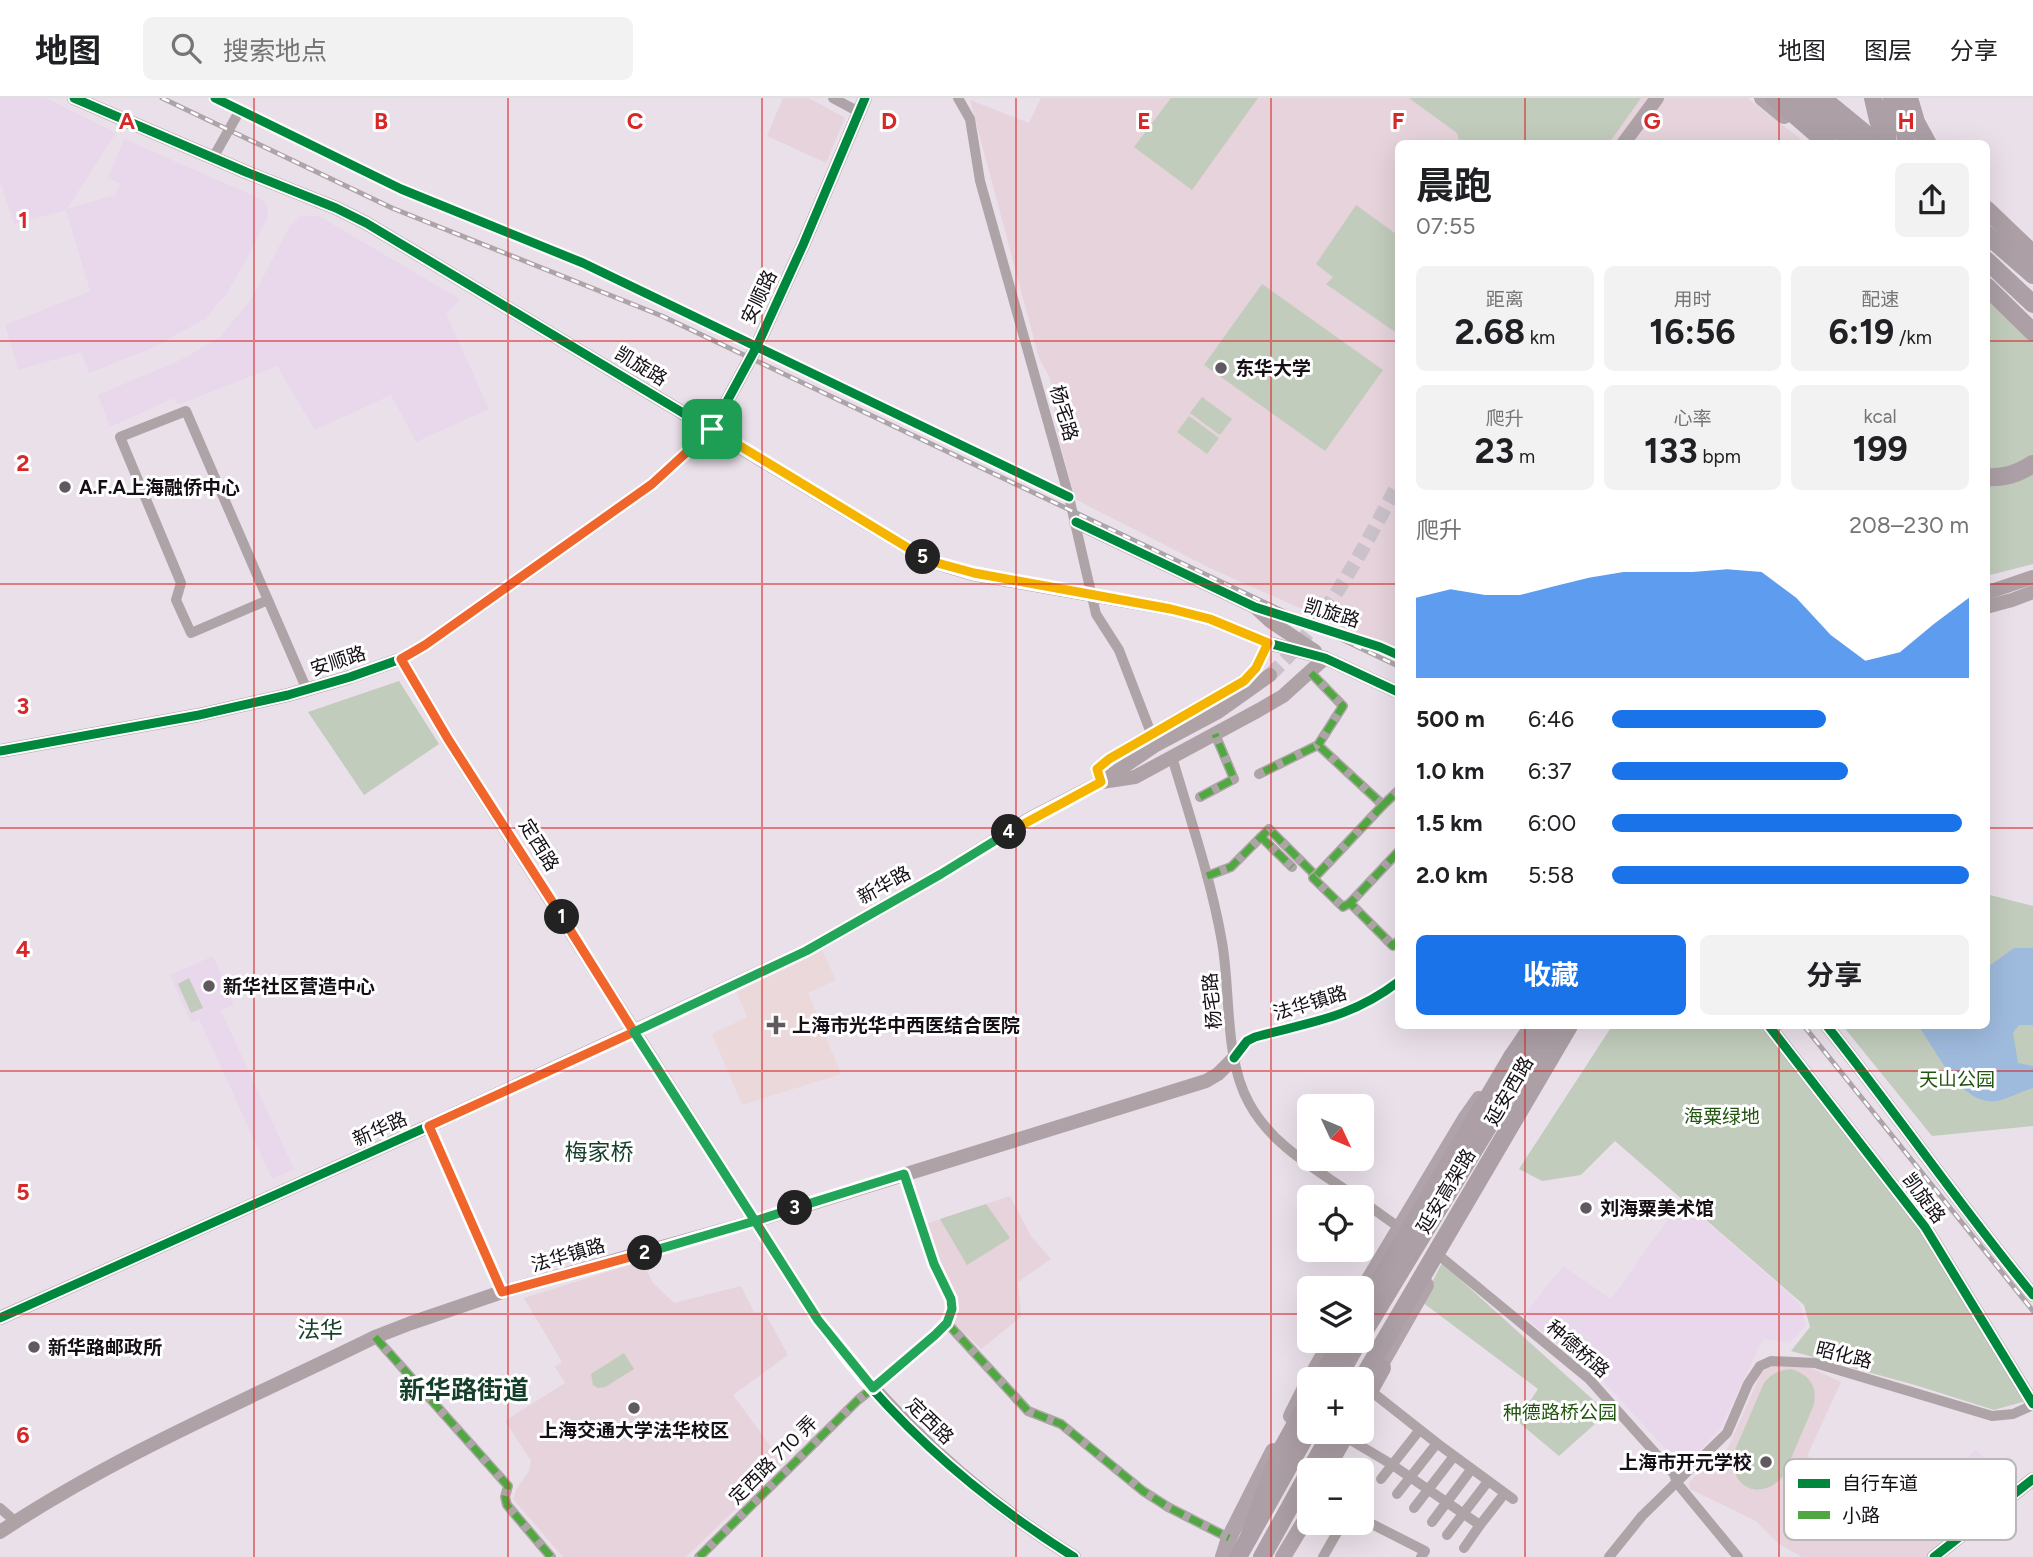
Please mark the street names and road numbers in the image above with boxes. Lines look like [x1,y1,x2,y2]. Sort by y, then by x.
street label: 安顺路 [737,266,781,328]
street label: 凯旋路 [611,341,671,391]
street label: 杨宅路 [1045,382,1083,444]
street label: 凯旋路 [1301,594,1363,632]
street label: 安顺路 [307,641,369,681]
street label: 定西路 [514,815,564,875]
street label: 新华路 [853,861,915,909]
street label: 杨宅路 [1198,972,1226,1030]
street label: 法华镇路 [1270,981,1350,1025]
street label: 延安西路 [1480,1052,1538,1130]
street label: 新华路 [349,1107,411,1151]
street label: 延安高架路 [1412,1144,1480,1238]
street label: 凯旋路 [1898,1168,1950,1228]
street label: 法华镇路 [528,1233,608,1277]
street label: 种德桥路 [1542,1315,1614,1383]
street label: 昭化路 [1814,1337,1874,1373]
street label: 定西路 [902,1393,958,1449]
street label: 定西路 710 弄 [724,1411,822,1509]

